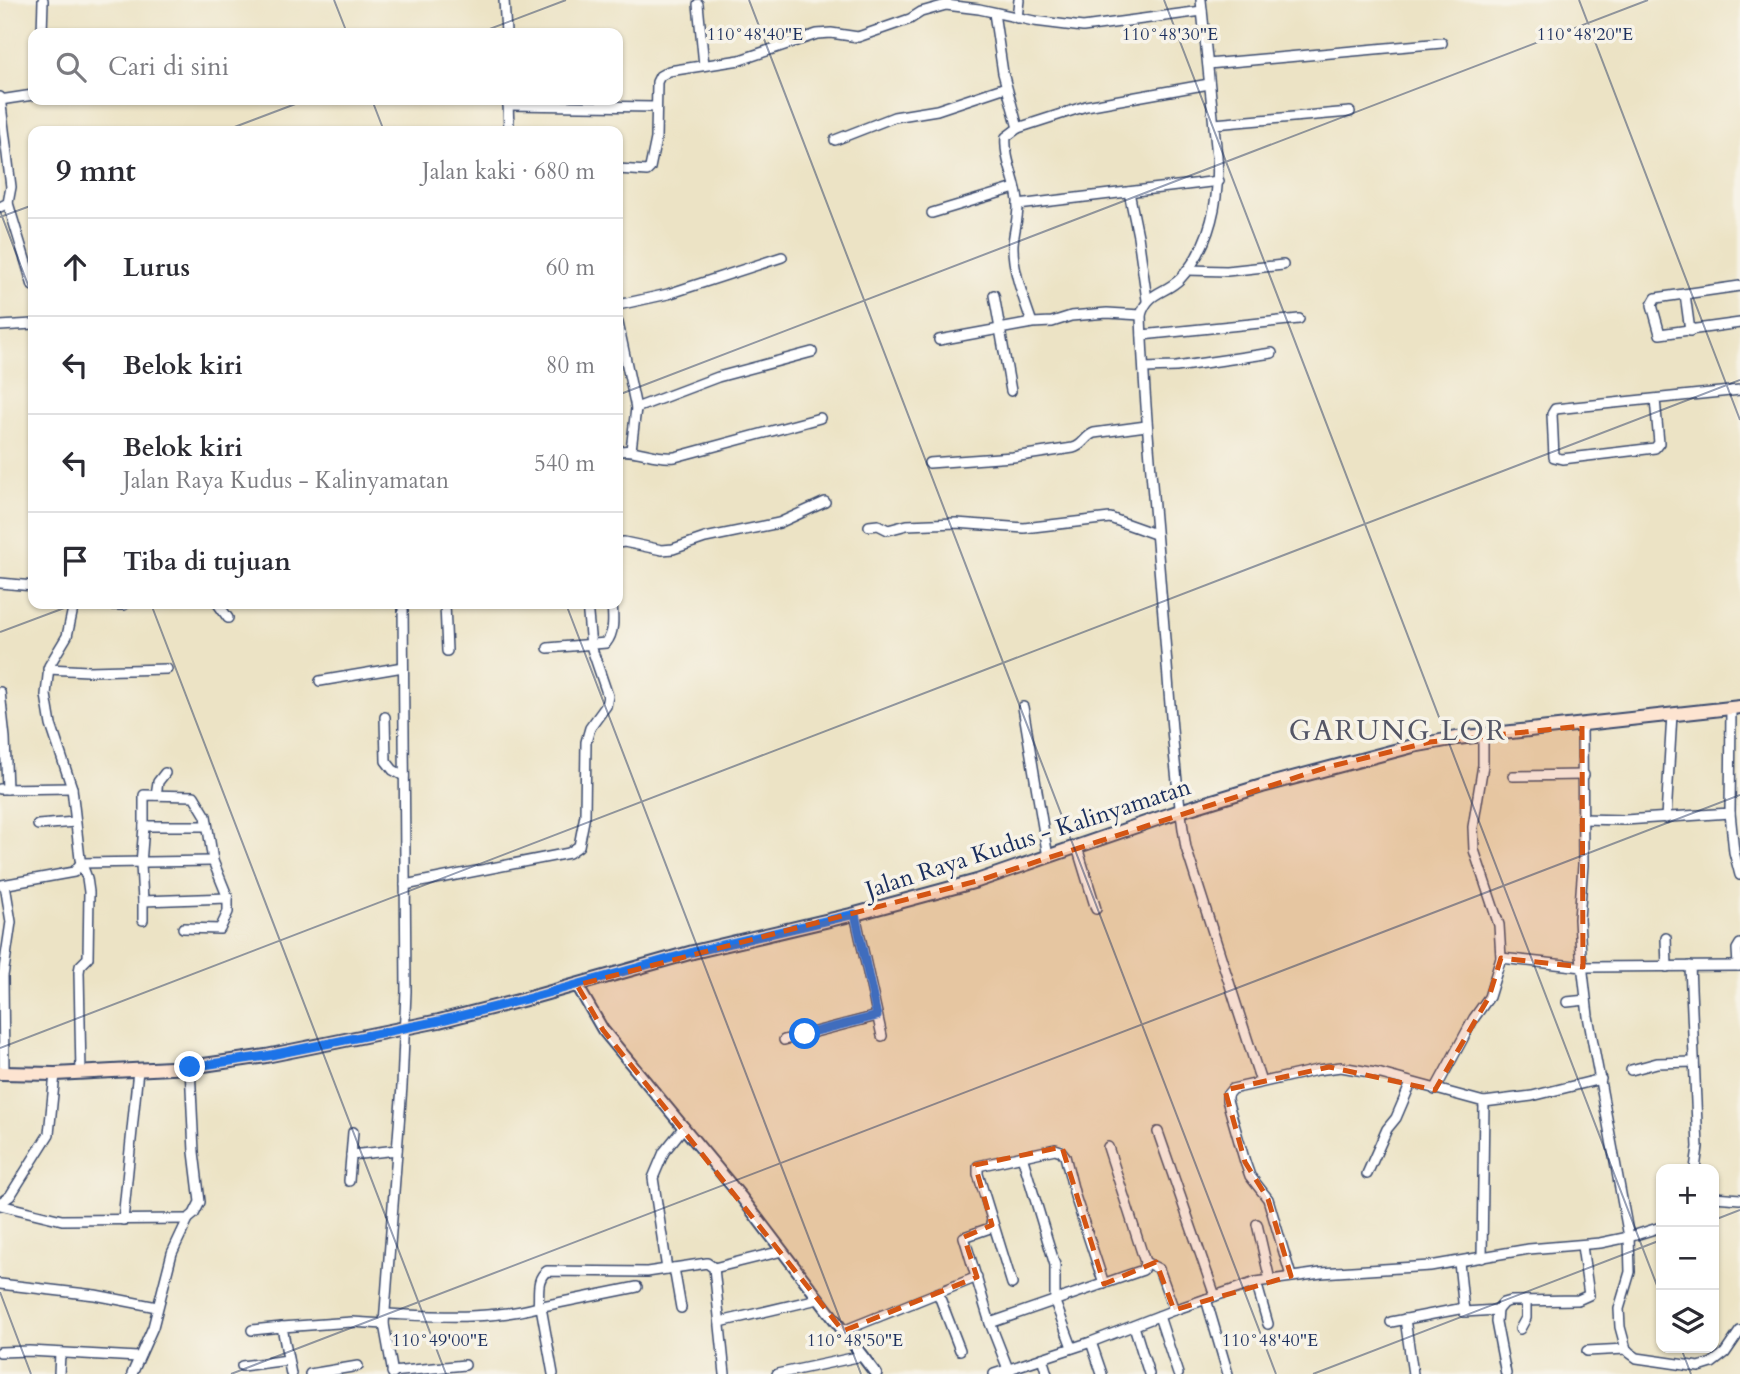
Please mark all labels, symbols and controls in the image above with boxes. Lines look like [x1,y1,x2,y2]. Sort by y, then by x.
text: 110°48'40"E [707,22,803,47]
text: 110°48'30"E [1122,22,1218,47]
text: 110°48'20"E [1537,22,1633,47]
search box [28,28,623,105]
icon: search [52,48,90,86]
text: Cari di sini [108,49,229,84]
text: 9 mnt [56,151,136,192]
text: Jalan kaki · 680 m [422,156,595,187]
icon: ahead [56,248,94,286]
text: Lurus [123,250,190,285]
text: 60 m [546,252,595,283]
icon: left [56,346,94,384]
text: Belok kiri [123,348,243,383]
text: 80 m [546,350,595,381]
text: Belok kiri [123,430,243,465]
icon: left [56,444,94,482]
text: 540 m [534,448,595,479]
text: Jalan Raya Kudus - Kalinyamatan [123,465,449,496]
icon: arrive [56,542,94,580]
text: Tiba di tujuan [123,544,291,579]
district label: GARUNG LOR [1289,712,1507,750]
street label: Jalan Raya Kudus - Kalinyamatan [858,770,1195,908]
route start [789,1018,820,1049]
route end [174,1051,205,1082]
map controls [1656,1164,1719,1353]
button: + [1656,1164,1719,1227]
button: − [1656,1227,1719,1290]
button: layers [1656,1290,1719,1353]
text: 110°49'00"E [392,1328,488,1353]
text: 110°48'50"E [807,1328,903,1353]
text: 110°48'40"E [1222,1328,1318,1353]

